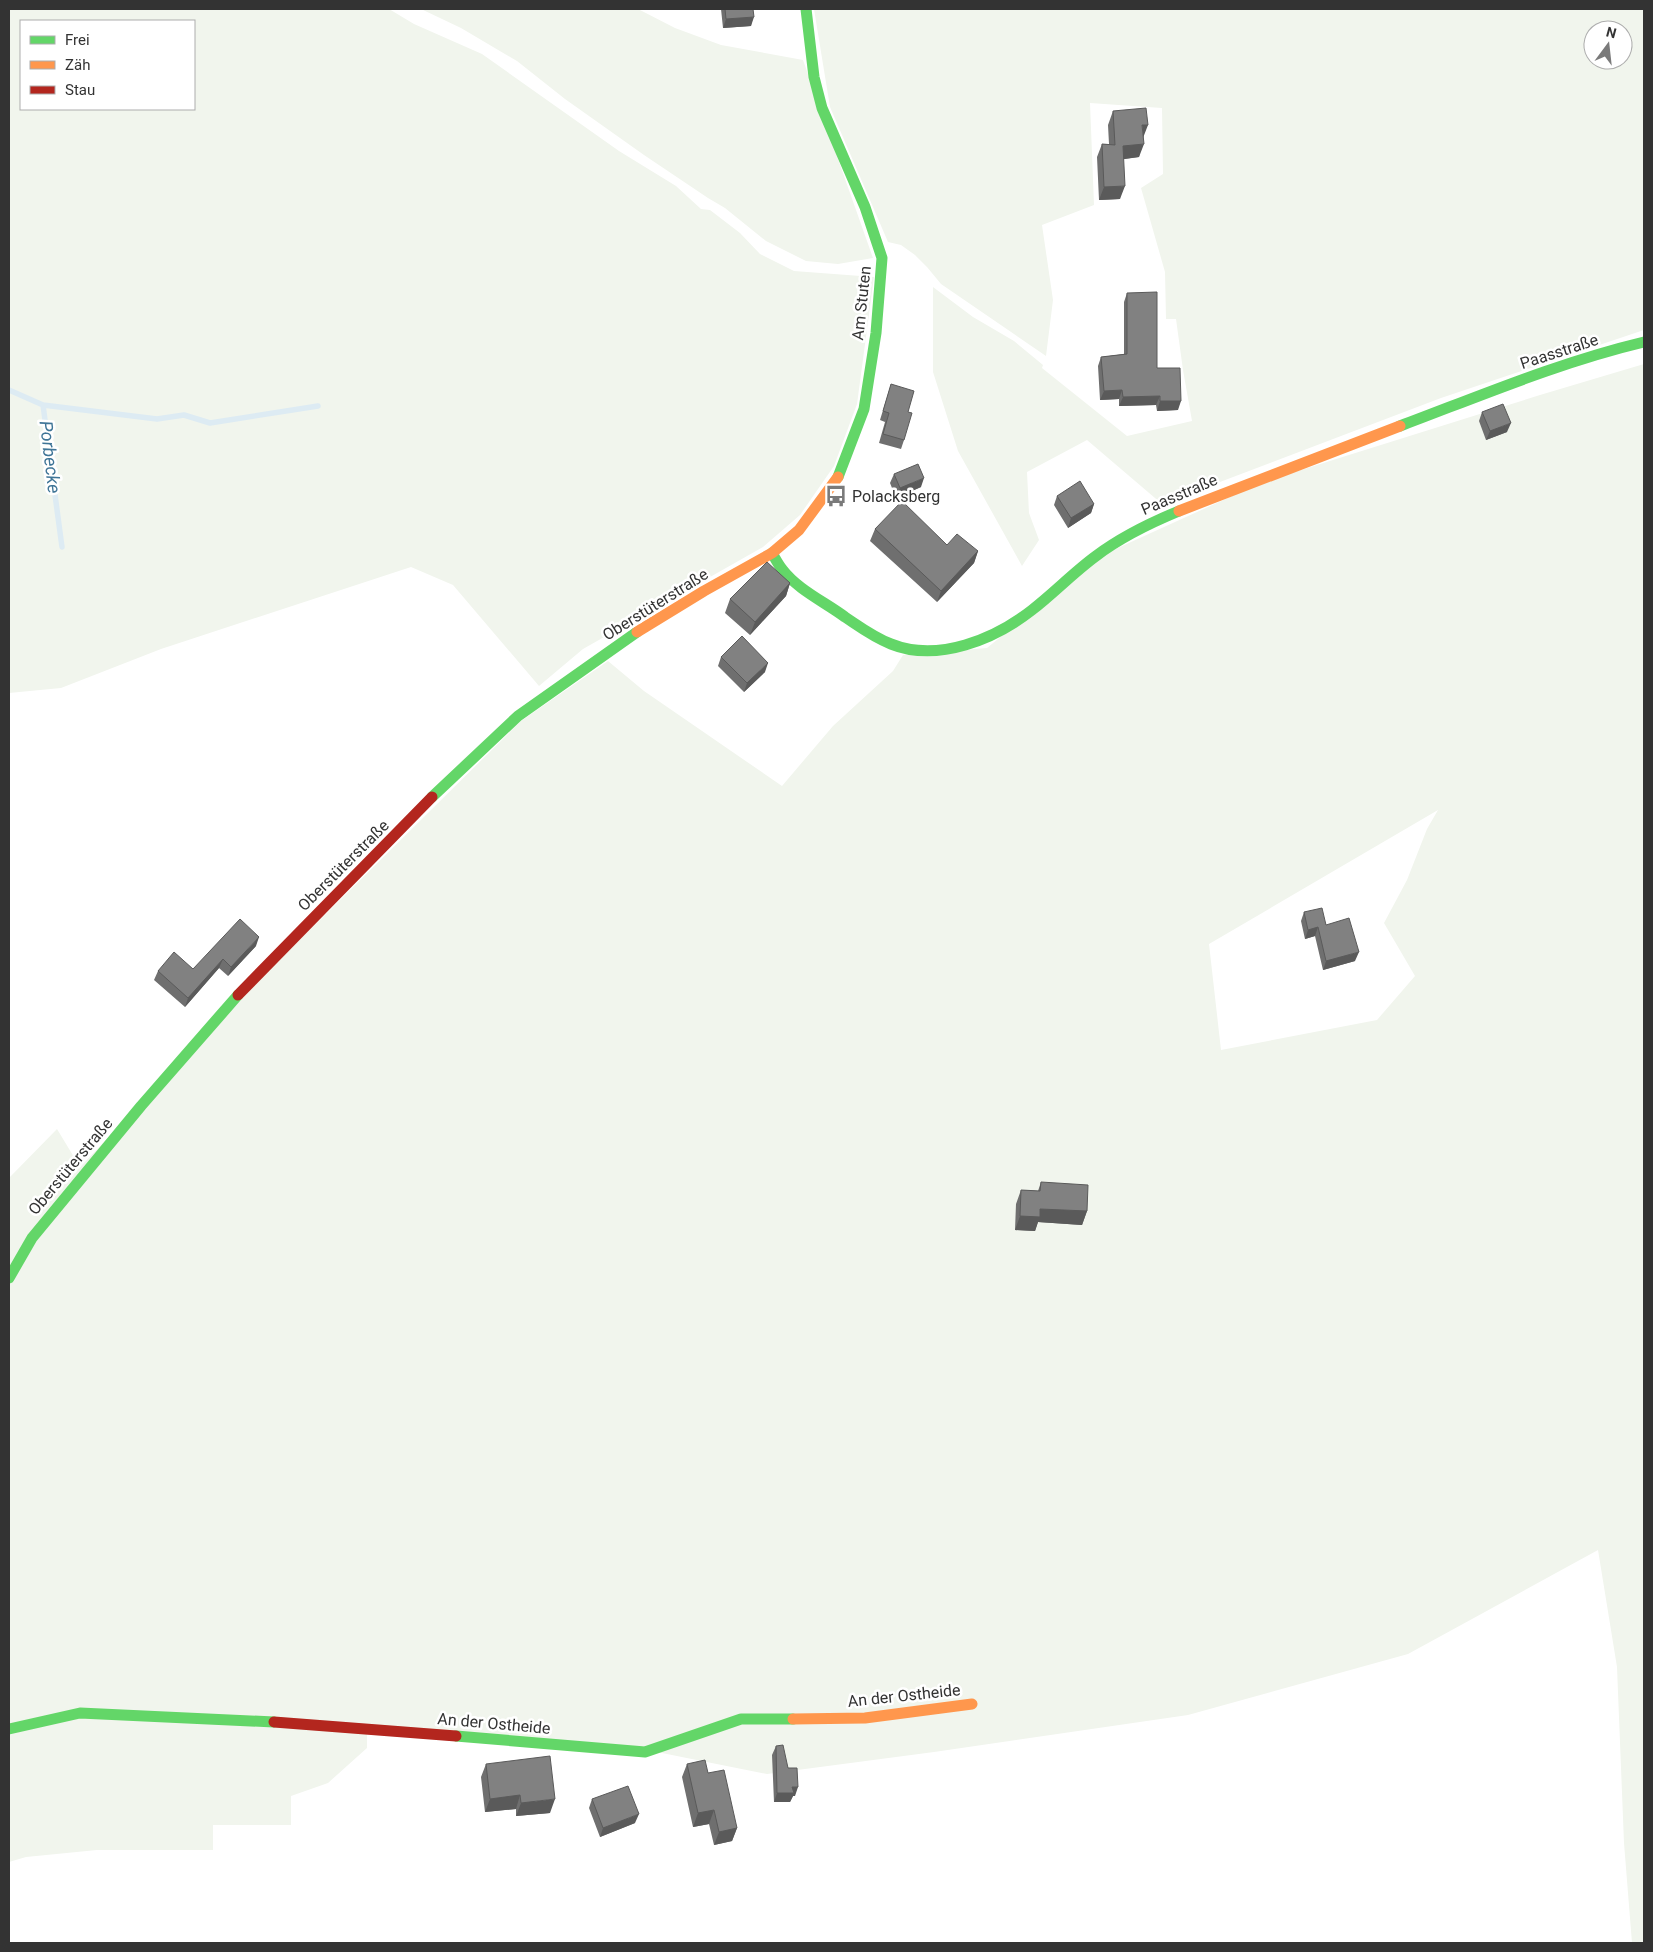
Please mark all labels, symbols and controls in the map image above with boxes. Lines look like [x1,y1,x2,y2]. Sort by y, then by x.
legend [20,20,195,110]
north arrow [1583,20,1633,70]
text: N [1605,23,1618,41]
text: Frei [65,31,90,49]
text: Zäh [65,56,90,74]
text: Stau [65,81,95,99]
street label: Am Stuten [848,265,875,341]
street label: Paasstraße [1518,330,1601,373]
water label: Porbecke [36,419,65,494]
street label: Paasstraße [1138,470,1220,519]
bus stop icon: Polacksberg [823,483,849,509]
place label: Polacksberg [852,487,940,506]
street label: Oberstüterstraße [599,564,711,644]
street label: Oberstüterstraße [294,816,393,915]
street label: Oberstüterstraße [24,1114,116,1219]
street label: An der Ostheide [847,1680,961,1711]
street label: An der Ostheide [437,1709,551,1738]

